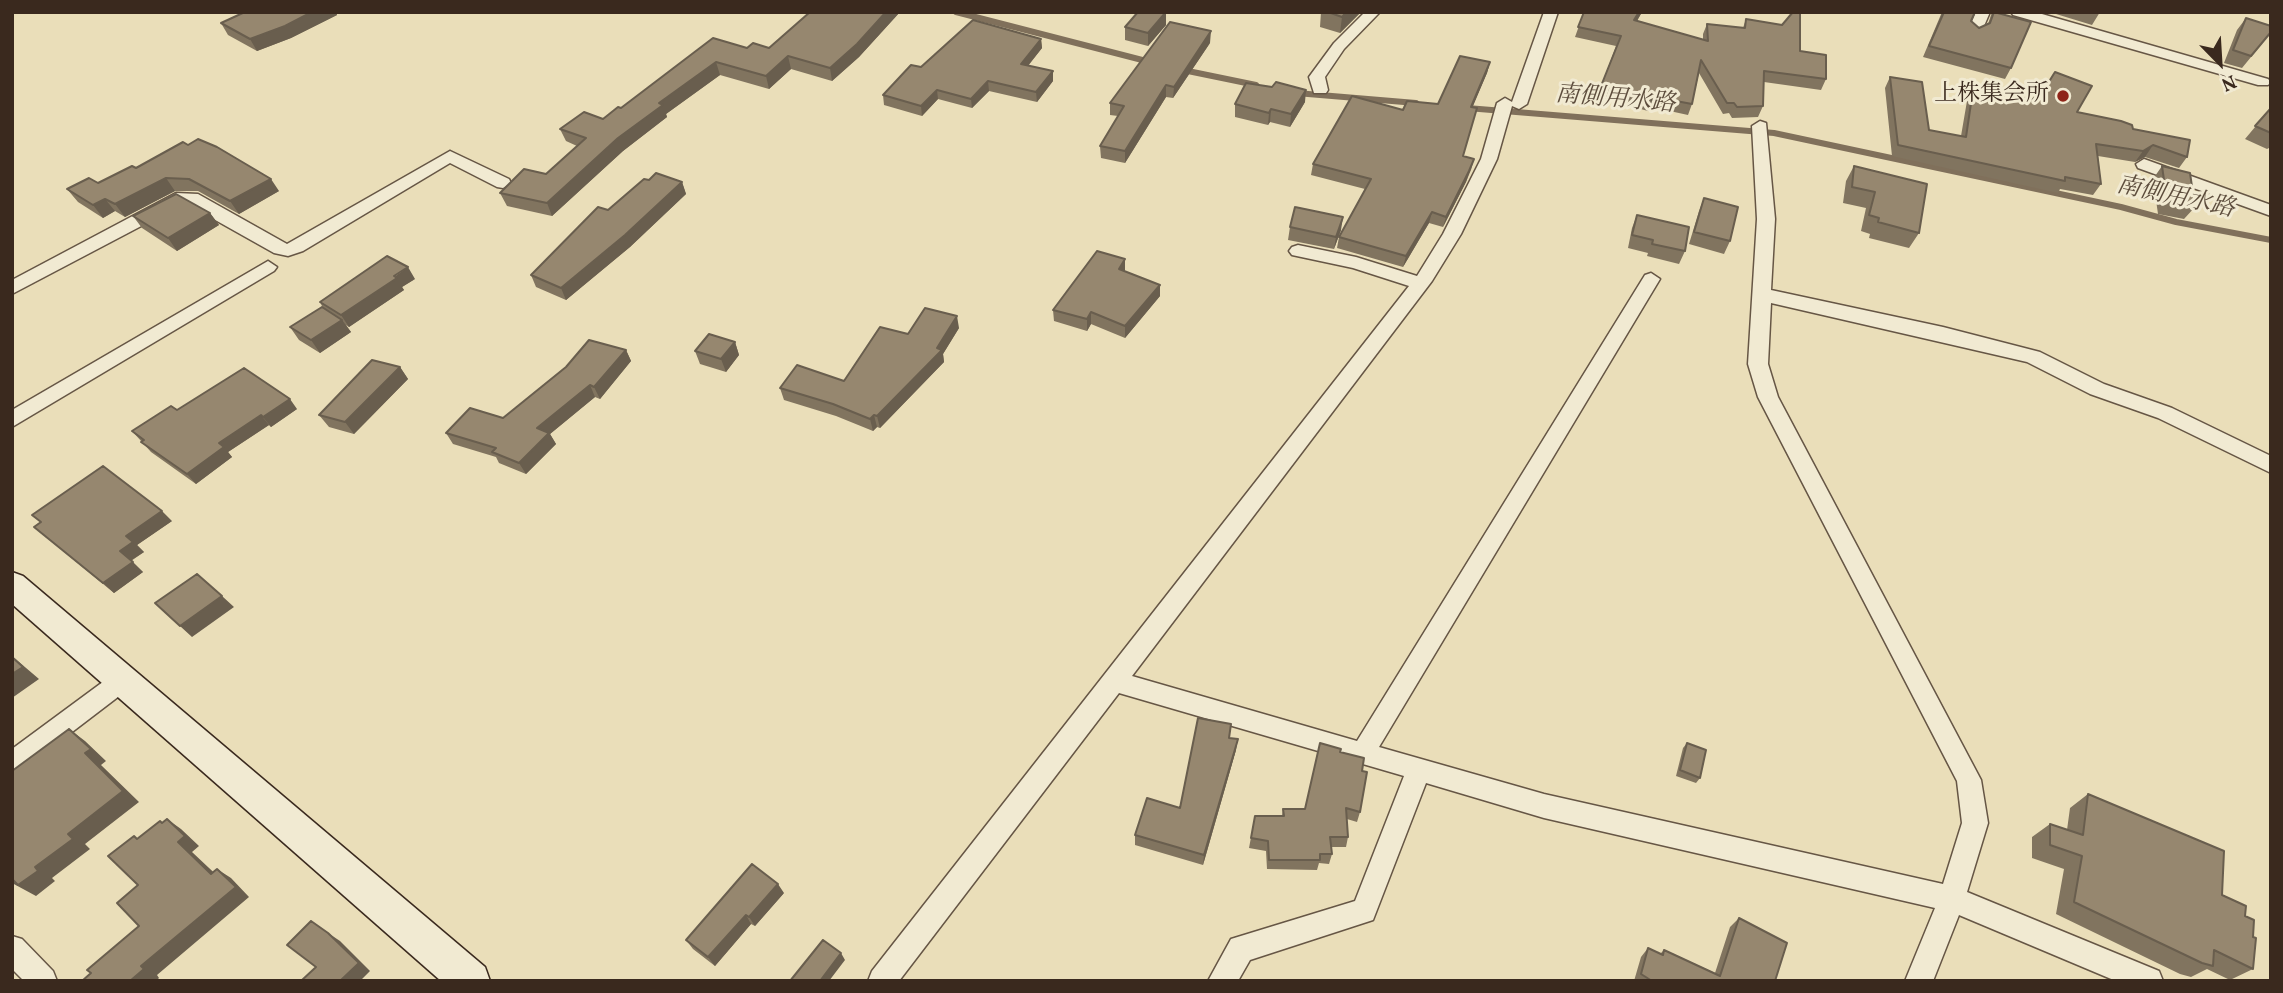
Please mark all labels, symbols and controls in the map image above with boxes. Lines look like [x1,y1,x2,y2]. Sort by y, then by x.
north arrow [2185,28,2255,98]
text: N [2217,67,2240,97]
water label: 南側用水路 [1554,81,1676,121]
place label: 上株集会所 [1934,82,2049,110]
marker: 上株集会所 [2055,88,2071,104]
water label: 南側用水路 [2113,172,2237,226]

